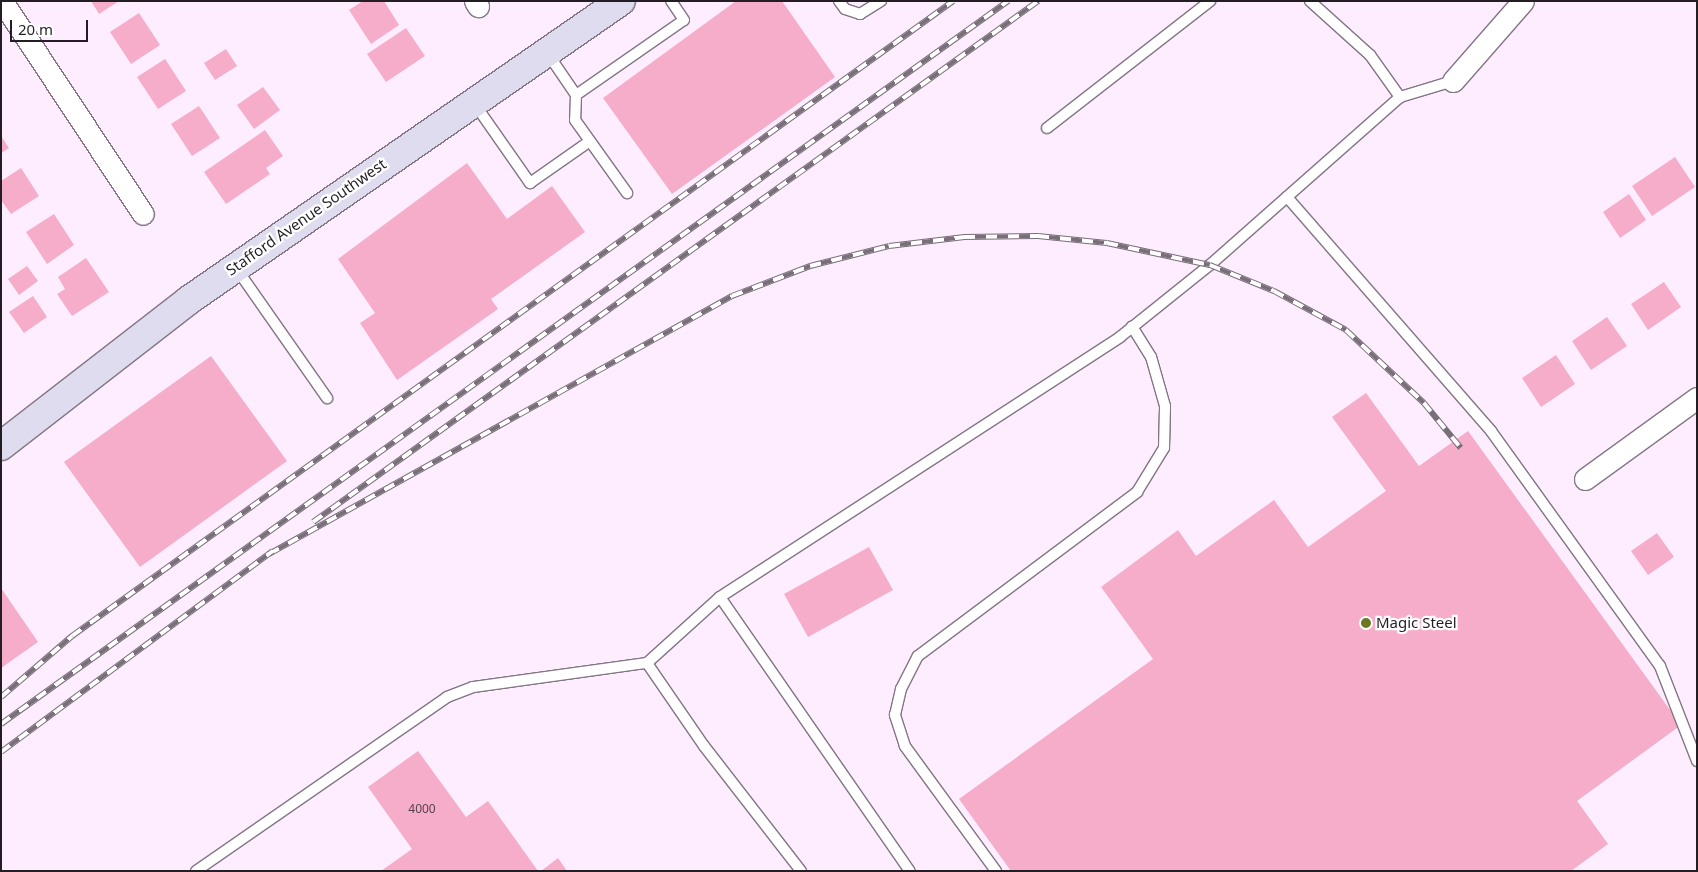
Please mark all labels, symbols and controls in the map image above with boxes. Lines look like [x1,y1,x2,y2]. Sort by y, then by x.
scale bar [12,10,90,42]
text: 20 m [18,19,53,39]
street label: Stafford Avenue Southwest [223,155,389,279]
place label: Magic Steel [1376,614,1457,632]
marker: Magic Steel [1360,617,1372,629]
house number: 4000 [408,802,436,816]

